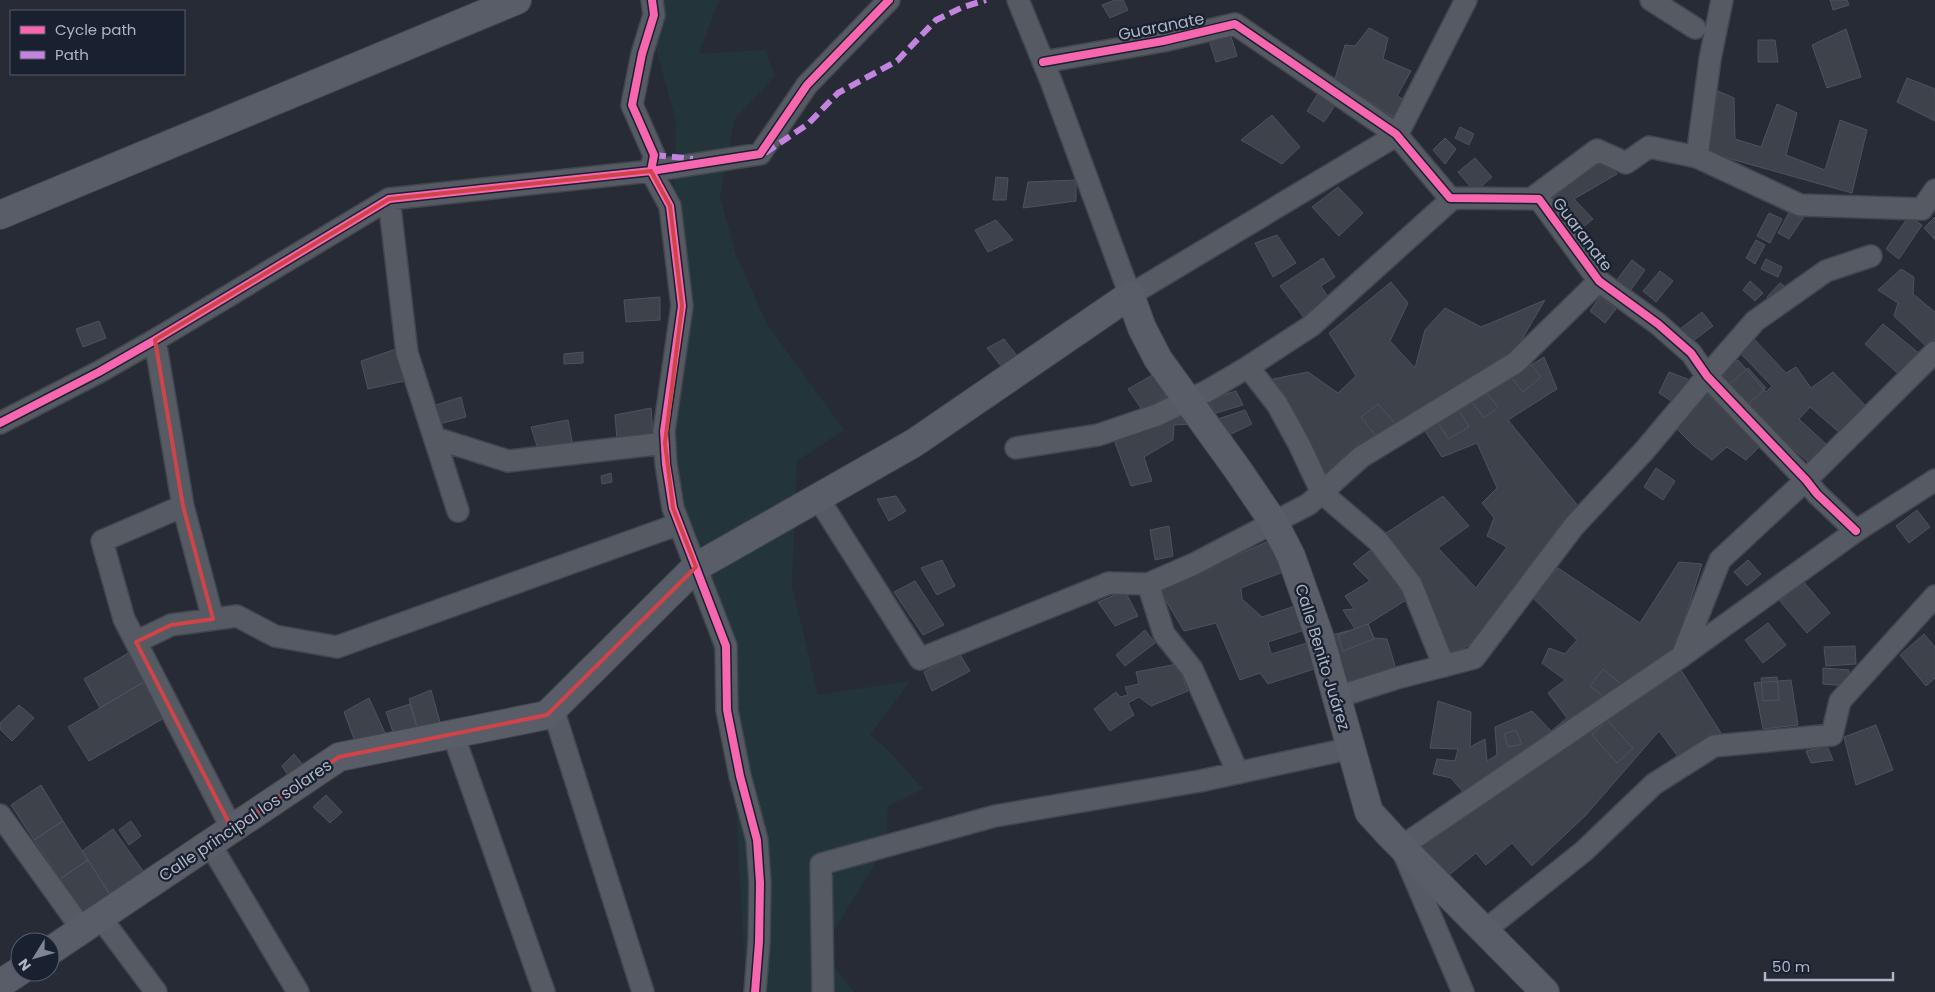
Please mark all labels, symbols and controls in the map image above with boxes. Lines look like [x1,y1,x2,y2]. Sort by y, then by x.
street label: Guaranate [1116,7,1206,46]
legend [10,10,185,75]
text: Cycle path [55,19,136,40]
text: Path [55,44,89,65]
street label: Guaranate [1547,193,1618,276]
street label: Calle Benito Juárez [1289,581,1356,733]
street label: Calle principal los solares [154,754,336,887]
north arrow [10,932,60,982]
scale bar [1765,950,1892,982]
text: N [13,955,36,975]
text: 50 m [1772,956,1810,977]

